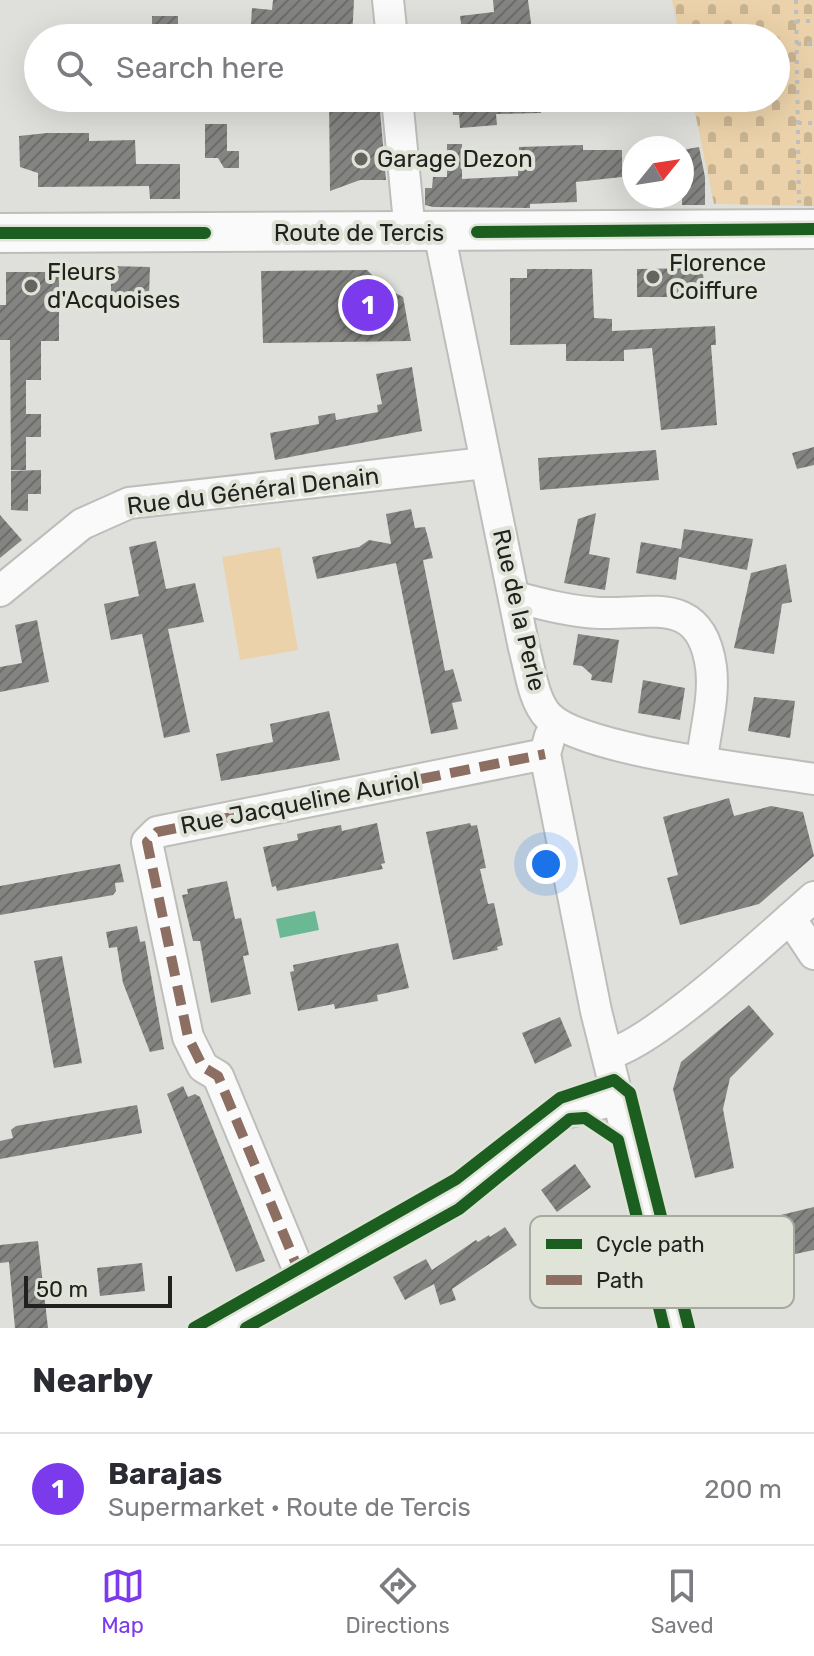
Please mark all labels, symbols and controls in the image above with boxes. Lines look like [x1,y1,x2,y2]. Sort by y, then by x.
search box [24,24,790,112]
icon: search [52,46,96,90]
text: Search here [116,50,284,86]
north arrow [622,136,694,208]
place label: Garage Dezon [377,145,533,173]
marker: Garage Dezon [352,150,370,168]
street label: Route de Tercis [274,219,444,247]
place label: Florence Coiffure [669,249,766,305]
place label: Fleurs d'Acquoises [47,258,180,314]
marker: Florence Coiffure [644,268,662,286]
pin: 1 [342,275,394,335]
marker: Fleurs d'Acquoises [22,277,40,295]
street label: Rue du Général Denain [125,462,381,520]
street label: Rue de la Perle [487,526,551,694]
street label: Rue Jacqueline Auriol [178,766,422,840]
your location [526,844,566,884]
legend [530,1216,794,1308]
text: Cycle path [596,1231,705,1258]
text: Path [596,1267,644,1294]
scale bar [24,1272,172,1308]
text: 50 m [36,1276,88,1303]
text: Nearby [32,1360,153,1401]
text: Barajas [108,1456,222,1492]
text: 1 [52,1474,64,1505]
text: 200 m [704,1474,782,1505]
text: Supermarket · Route de Tercis [108,1492,471,1523]
tab: Map [101,1564,145,1639]
tab: Directions [346,1564,450,1639]
tab: Saved [651,1564,714,1639]

